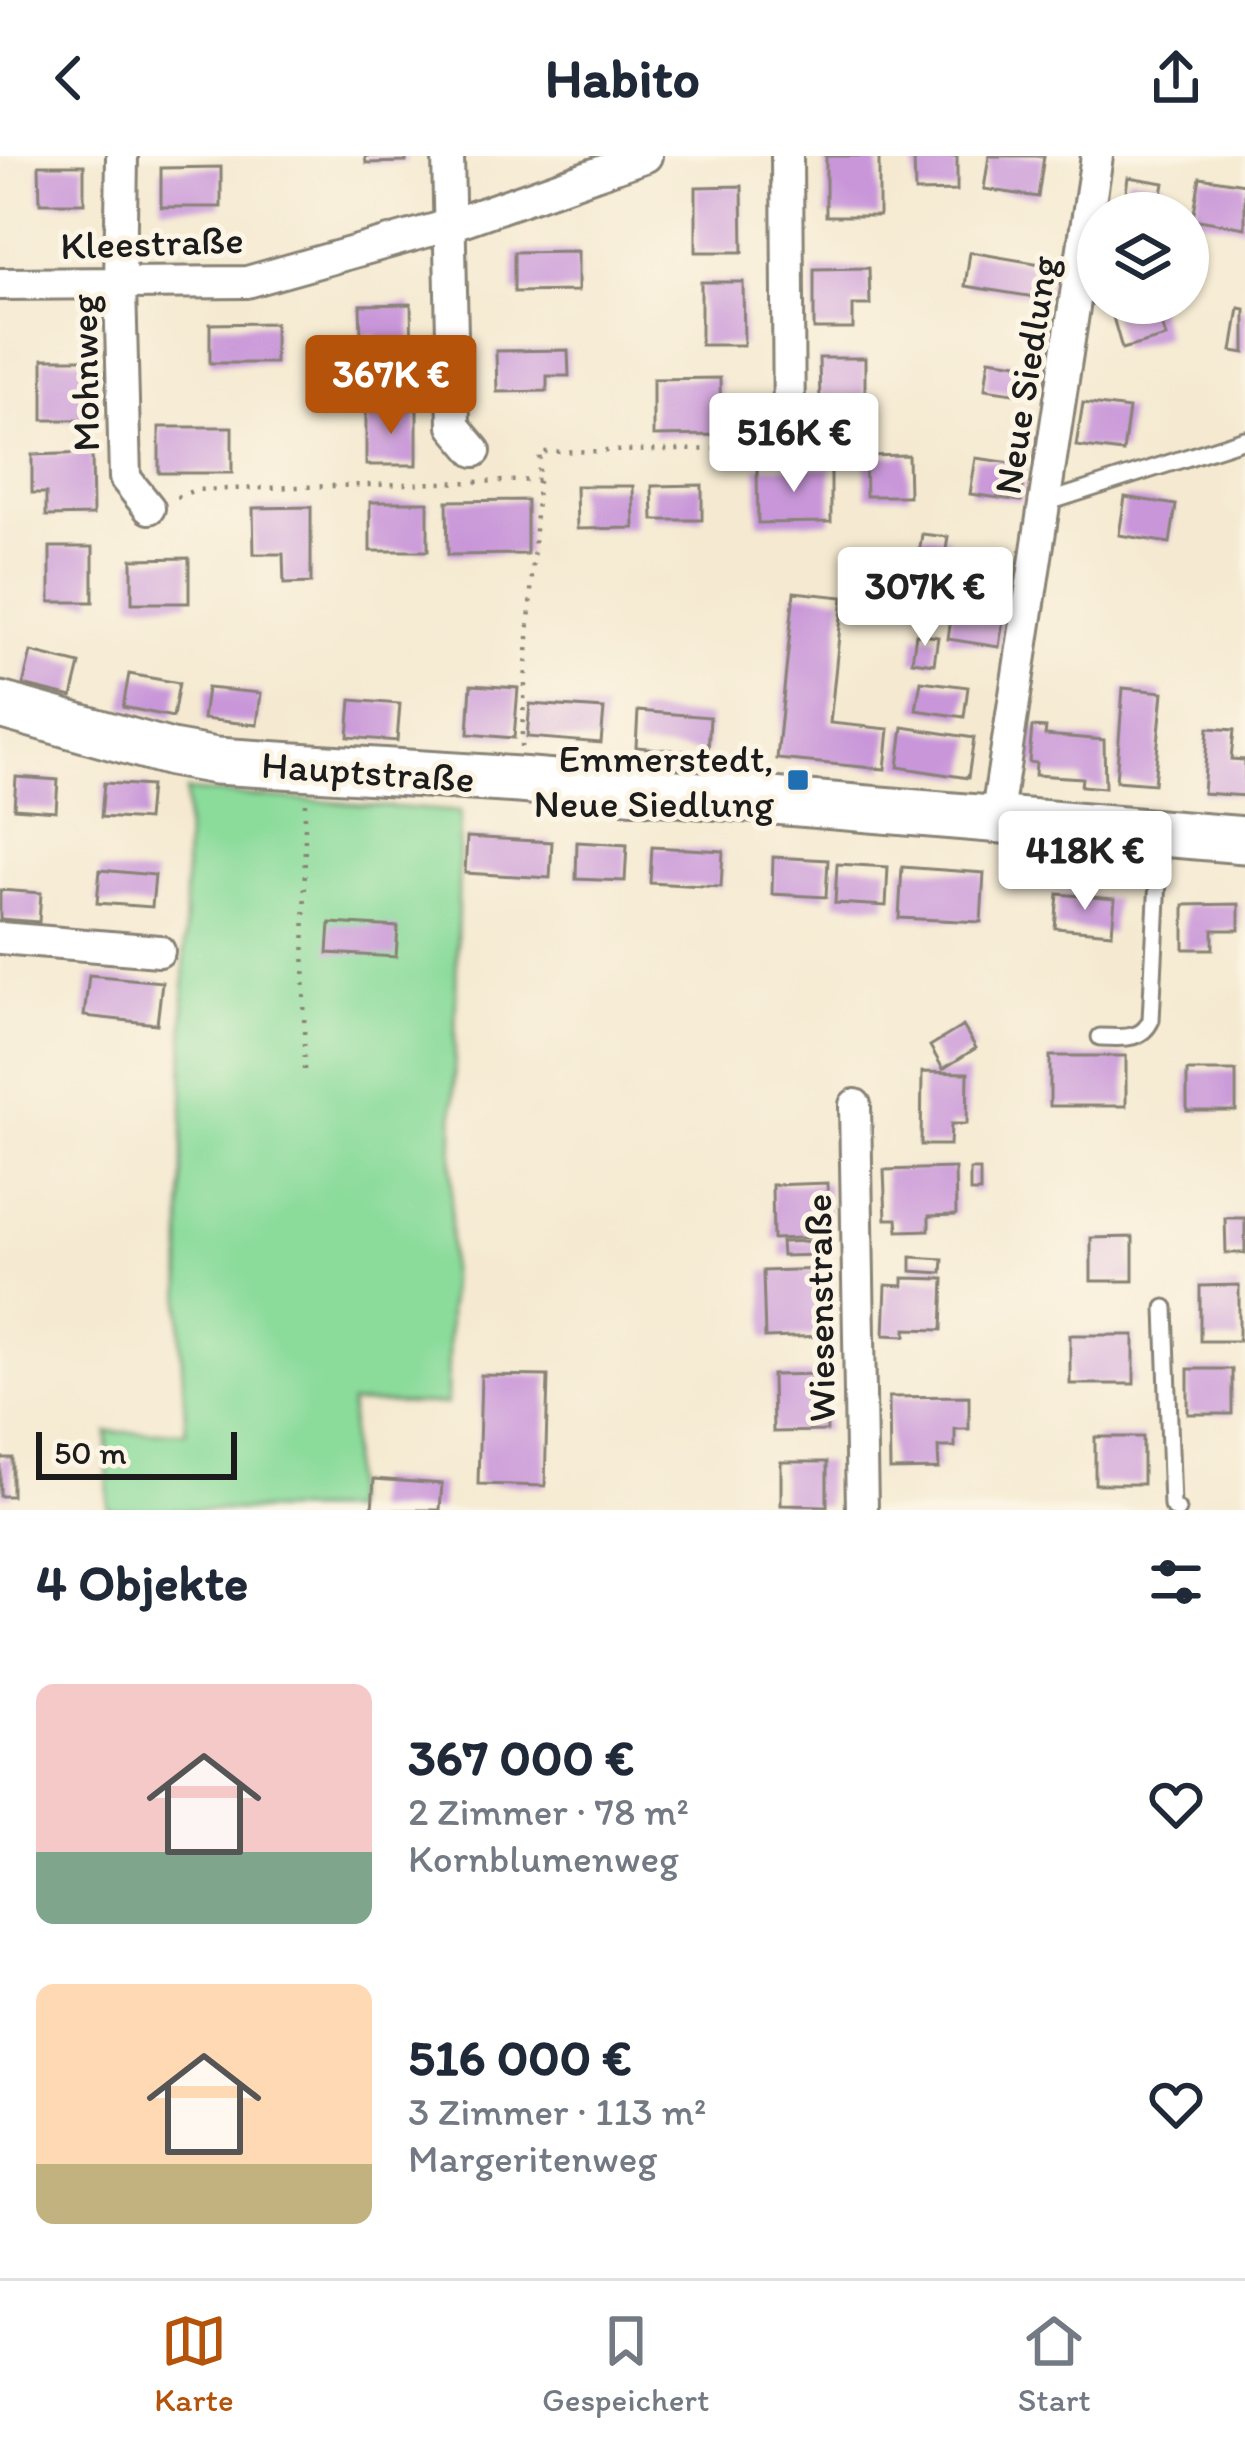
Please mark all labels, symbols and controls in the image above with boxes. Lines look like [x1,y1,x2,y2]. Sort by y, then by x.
icon: back [36,45,102,111]
icon: share [1143,45,1209,111]
text: Habito [545,46,700,111]
map controls [1077,192,1209,324]
button: layers [1077,192,1209,324]
street label: Kleestraße [60,216,244,269]
street label: Neue Siedlung [983,253,1068,498]
street label: Mohnweg [60,294,109,452]
pin: 367K € [293,335,489,437]
text: 367K € [332,350,450,397]
pin: 516K € [696,393,892,495]
text: 516K € [736,408,852,455]
pin: 307K € [827,547,1023,649]
text: 307K € [865,562,985,609]
place label: Emmerstedt, Neue Siedlung [533,735,774,827]
street label: Hauptstraße [260,741,476,802]
marker: Emmerstedt, Neue Siedlung [785,767,811,793]
pin: 418K € [987,811,1183,913]
text: 418K € [1026,826,1144,873]
street label: Wiesenstraße [794,1193,845,1423]
scale bar [36,1426,237,1479]
text: 50 m [54,1433,127,1472]
icon: filters [1143,1549,1209,1615]
text: 4 Objekte [36,1552,248,1613]
text: 367 000 € [408,1727,634,1788]
icon: home [132,1732,276,1876]
icon: heart [1143,1771,1209,1837]
text: 2 Zimmer · 78 m² [408,1788,689,1835]
text: Kornblumenweg [408,1835,679,1882]
text: 516 000 € [408,2027,632,2088]
icon: home [132,2032,276,2176]
icon: heart [1143,2071,1209,2137]
text: 3 Zimmer · 113 m² [408,2088,707,2135]
text: Margeritenweg [408,2135,657,2182]
tab: Karte [154,2308,234,2419]
tab: Gespeichert [542,2308,709,2419]
tab: Start [1018,2308,1091,2419]

